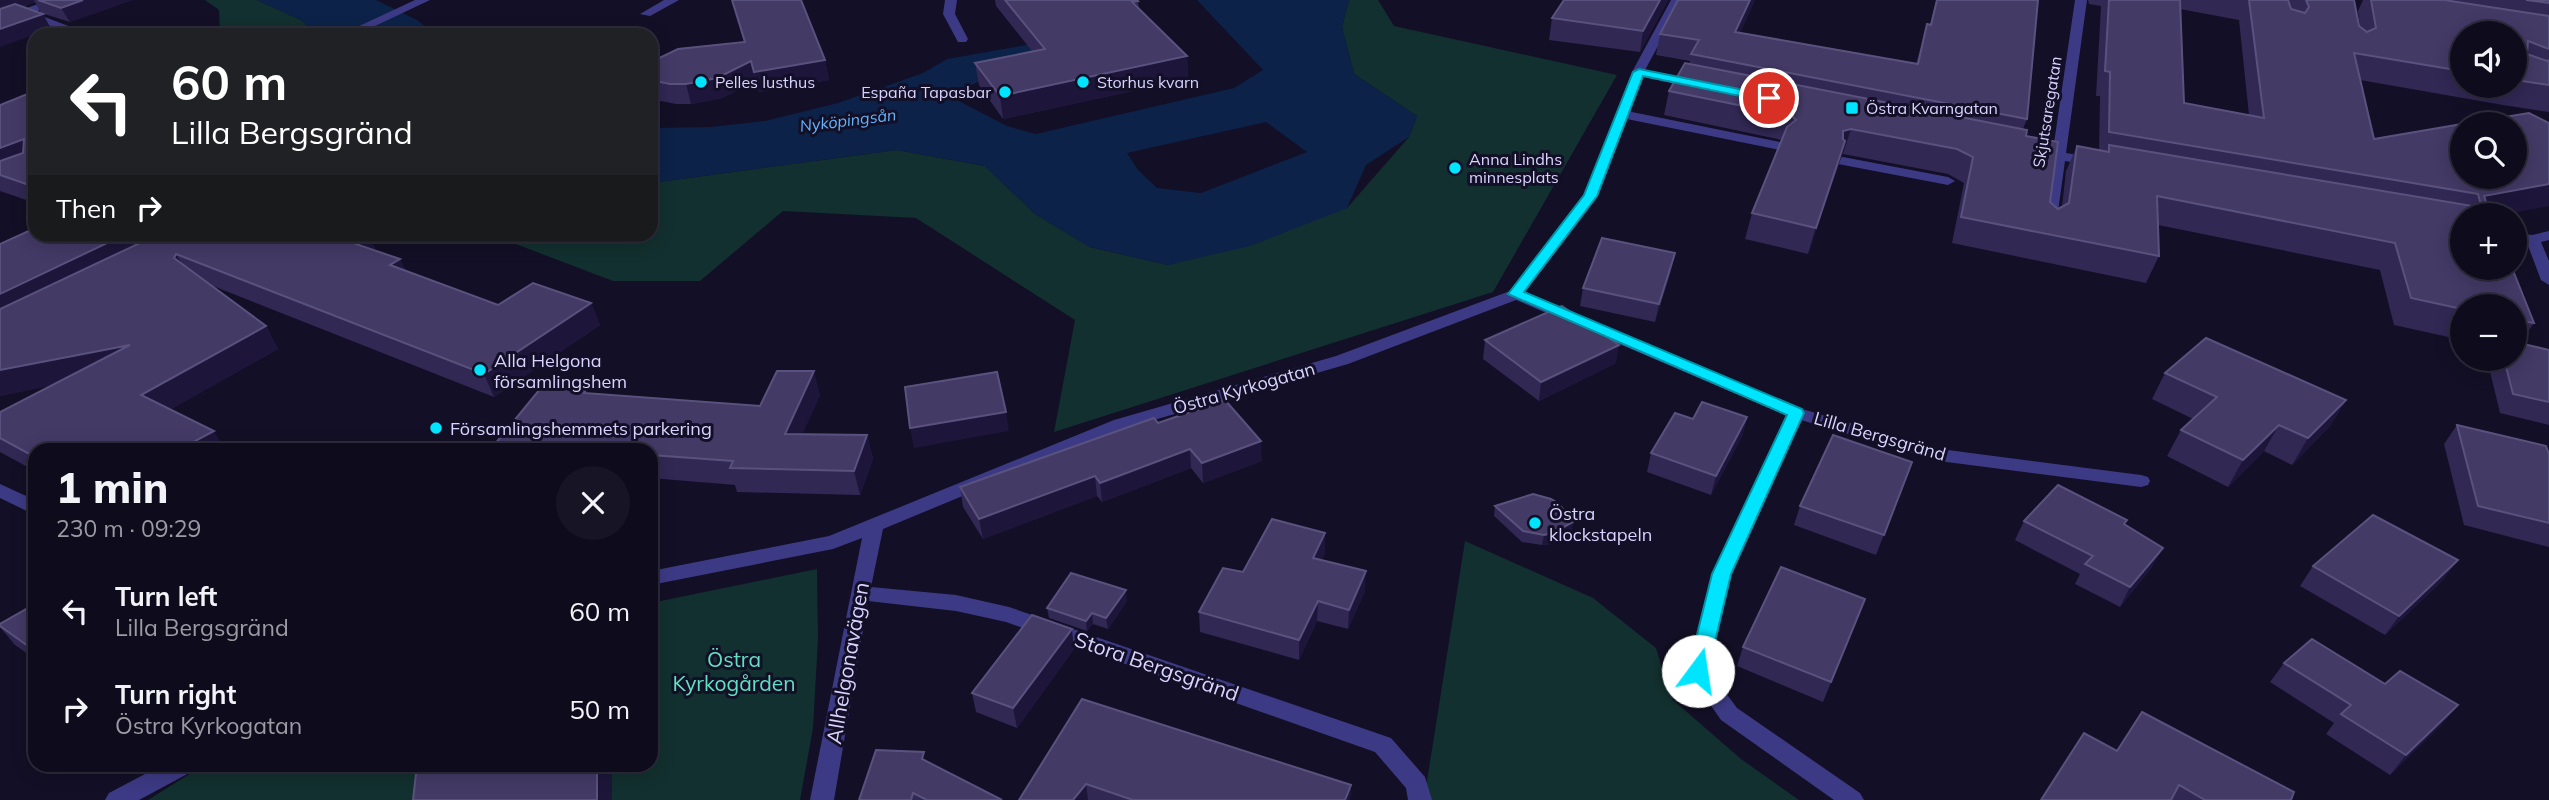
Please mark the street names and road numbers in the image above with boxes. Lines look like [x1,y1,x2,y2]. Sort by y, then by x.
street label: Skjutsaregatan [2028,55,2066,169]
street label: Östra Kyrkogatan [1170,357,1318,419]
street label: Lilla Bergsgränd [1811,406,1949,466]
street label: Allhelgonavägen [820,580,874,746]
street label: Stora Bergsgränd [1071,626,1243,706]

